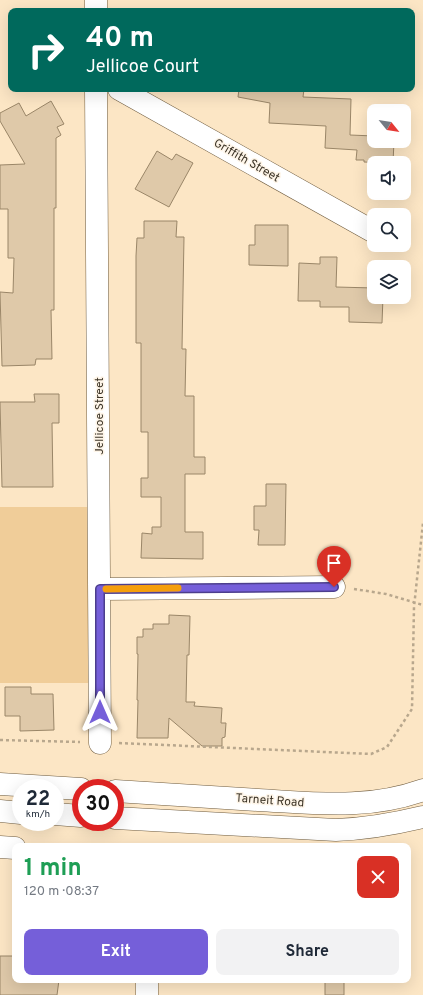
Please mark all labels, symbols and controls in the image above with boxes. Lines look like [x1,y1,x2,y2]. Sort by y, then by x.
text: 40 m [86,21,154,57]
icon: right [20,24,72,76]
text: Jellicoe Court [86,56,199,79]
north arrow [367,104,411,148]
map controls [367,104,411,304]
street label: Griffith Street [210,135,283,186]
button: sound [367,156,411,200]
button: search [367,208,411,252]
button: layers [367,260,411,304]
street label: Jellicoe Street [92,377,108,455]
pin [317,546,351,587]
icon: arrive [323,552,345,574]
position arrow [79,691,121,733]
speed limit sign: 30 [72,779,124,831]
text: 22 [26,787,50,813]
street label: Tarneit Road [235,791,305,811]
text: km/h [26,808,50,821]
text: 1 min [24,854,82,884]
button: close [357,856,399,898]
text: 120 m · 08:37 [24,884,99,900]
button: Exit [24,929,208,975]
button: Share [216,929,399,975]

